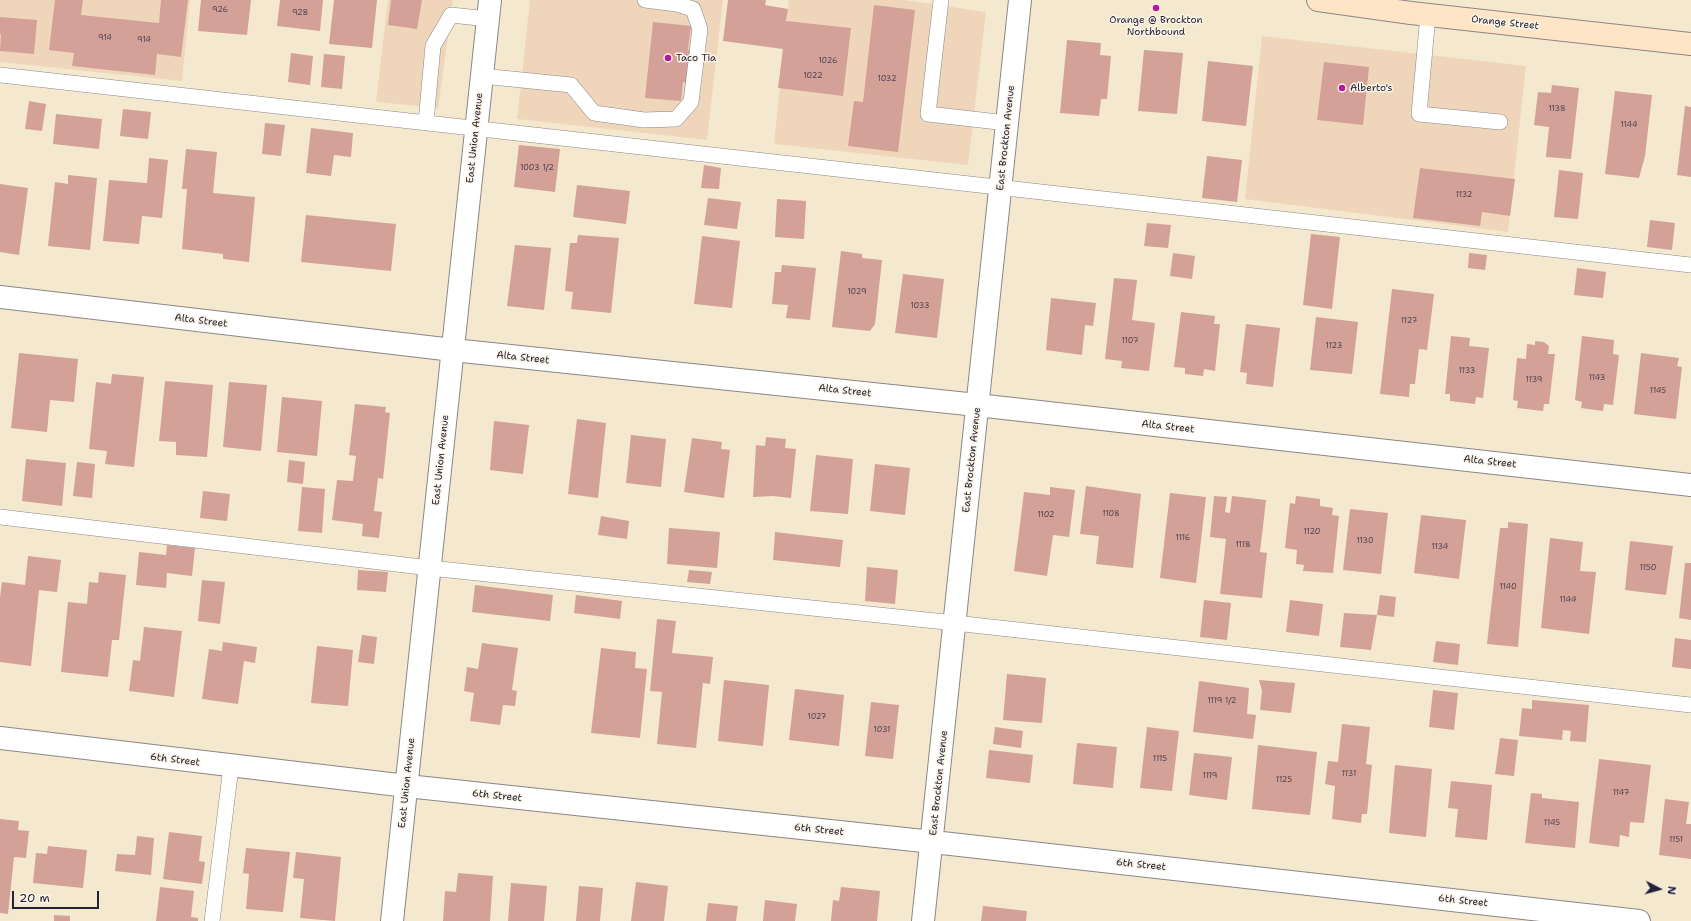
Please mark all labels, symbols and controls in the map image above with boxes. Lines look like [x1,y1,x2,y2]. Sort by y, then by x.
marker: Orange @ Brockton Northbound [1151,3,1161,13]
house number: 926 [212,5,228,15]
house number: 928 [292,8,308,18]
street label: Orange Street [1471,13,1539,33]
place label: Orange @ Brockton Northbound [1109,14,1203,38]
house number: 914 [98,33,112,43]
house number: 914 [137,35,151,45]
place label: Taco Tia [676,52,716,64]
marker: Taco Tia [663,53,673,63]
house number: 1026 [818,56,838,66]
house number: 1022 [803,71,823,81]
house number: 1032 [878,74,896,84]
place label: Alberto's [1350,82,1393,94]
marker: Alberto's [1337,83,1347,93]
street label: East Brockton Avenue [994,85,1018,191]
street label: East Union Avenue [464,92,486,184]
house number: 1138 [1548,104,1566,114]
house number: 1144 [1620,120,1638,130]
house number: 1003 1/2 [520,163,554,173]
house number: 1132 [1456,190,1472,200]
house number: 1029 [847,287,867,297]
house number: 1033 [910,301,930,311]
street label: Alta Street [174,312,228,330]
house number: 1127 [1401,316,1417,326]
house number: 1107 [1122,336,1138,346]
house number: 1123 [1326,341,1342,351]
street label: Alta Street [496,349,550,367]
house number: 1133 [1459,366,1475,376]
house number: 1143 [1589,373,1605,383]
house number: 1139 [1526,375,1542,385]
street label: Alta Street [818,382,872,400]
house number: 1145 [1650,386,1666,396]
street label: East Brockton Avenue [960,407,984,513]
street label: East Union Avenue [430,414,452,506]
street label: Alta Street [1141,418,1195,436]
street label: Alta Street [1463,453,1517,471]
house number: 1108 [1102,509,1120,519]
house number: 1102 [1038,510,1054,520]
house number: 1120 [1304,527,1320,537]
house number: 1116 [1176,533,1190,543]
house number: 1130 [1356,536,1374,546]
house number: 1118 [1236,540,1250,550]
house number: 1134 [1432,542,1448,552]
house number: 1150 [1640,563,1656,573]
house number: 1140 [1499,582,1517,592]
house number: 1144 [1559,595,1577,605]
house number: 1119 1/2 [1208,696,1236,706]
house number: 1027 [808,712,826,722]
house number: 1031 [874,725,890,735]
street label: East Brockton Avenue [927,730,951,836]
street label: East Union Avenue [396,737,418,829]
street label: 6th Street [149,751,201,769]
house number: 1115 [1153,754,1167,764]
house number: 1131 [1342,769,1356,779]
house number: 1119 [1203,771,1217,781]
house number: 1125 [1276,775,1292,785]
street label: 6th Street [471,787,523,805]
house number: 1147 [1613,788,1629,798]
house number: 1145 [1544,818,1560,828]
street label: 6th Street [793,821,845,839]
house number: 1151 [1669,835,1683,845]
street label: 6th Street [1115,856,1167,874]
north arrow [1639,869,1679,909]
scale bar [14,883,101,909]
text: N [1664,885,1679,895]
text: 20 m [19,890,50,906]
street label: 6th Street [1437,892,1489,910]

